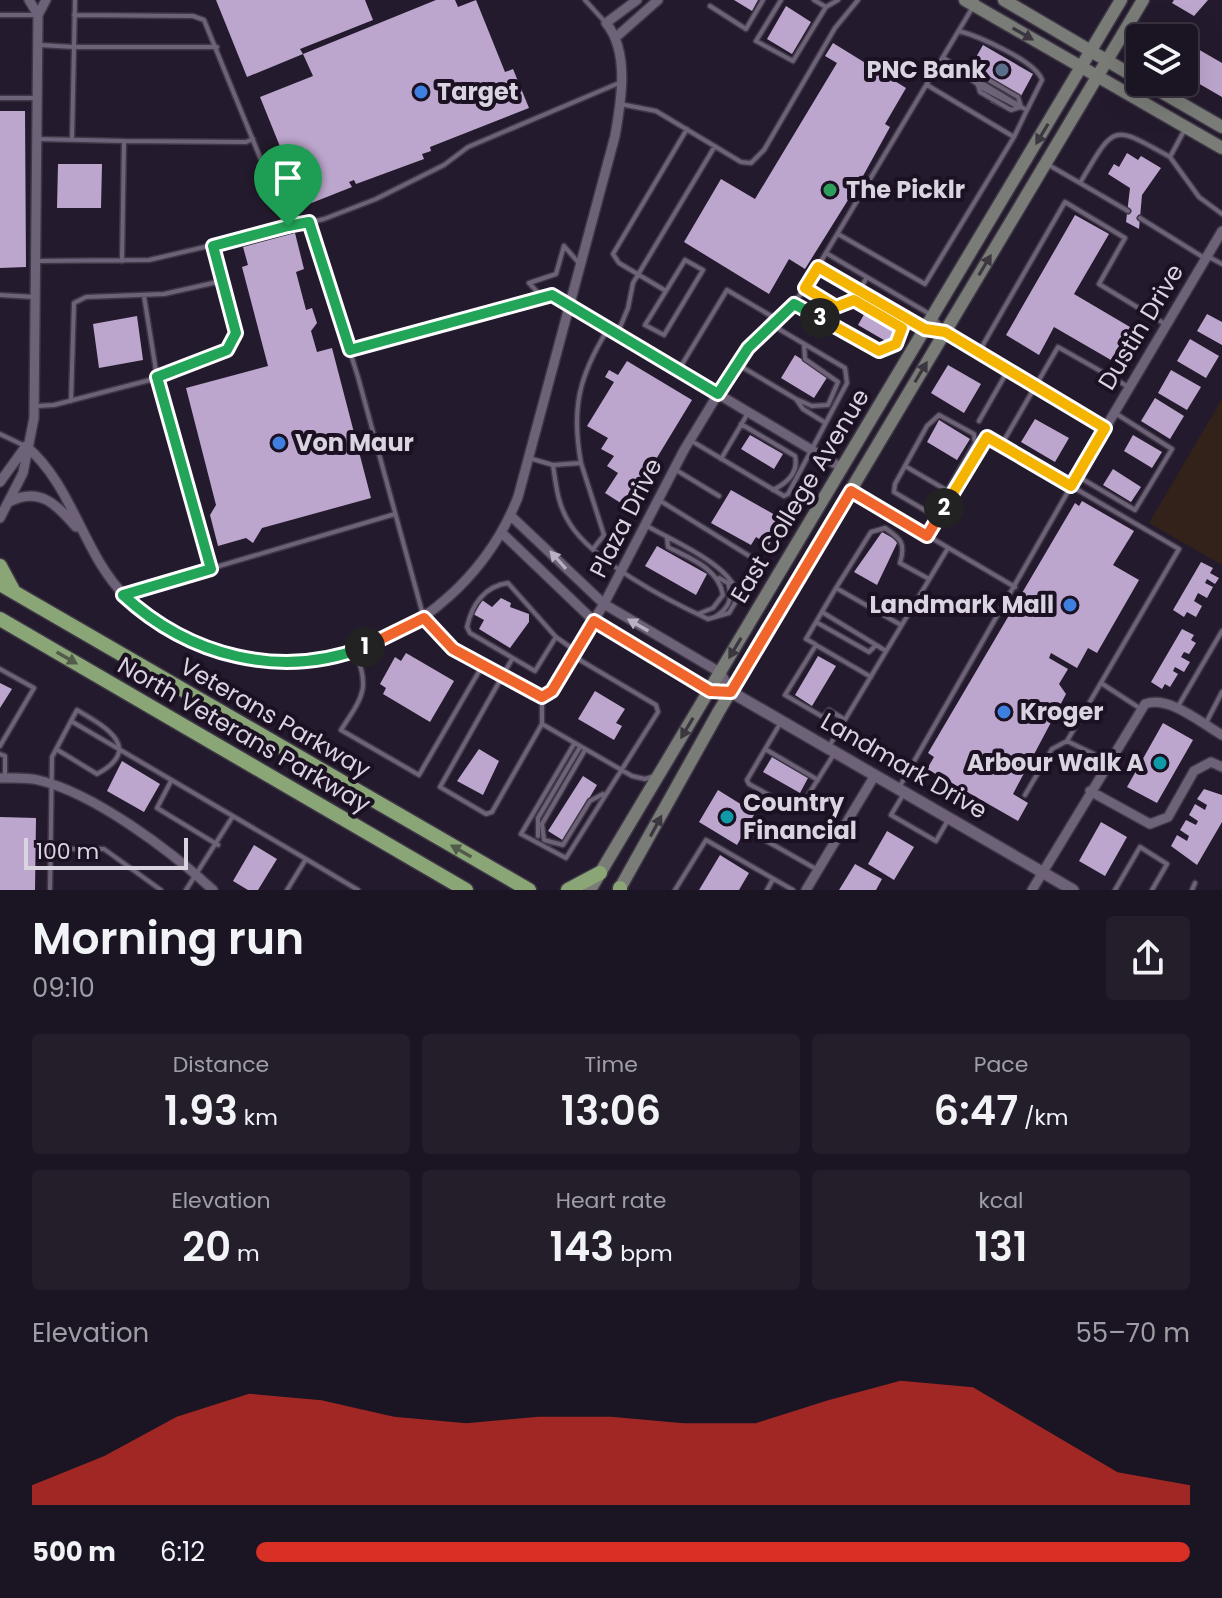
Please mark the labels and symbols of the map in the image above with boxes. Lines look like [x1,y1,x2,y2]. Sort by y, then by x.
one-way arrow [1012,27,1035,41]
place label: PNC Bank [866,53,986,86]
marker: PNC Bank [993,61,1011,79]
place label: Target [437,75,519,108]
marker: Target [412,83,430,101]
one-way arrow [1035,123,1049,145]
pin [254,144,322,226]
place label: The Picklr [846,173,965,206]
marker: The Picklr [821,181,839,199]
one-way arrow [977,254,991,276]
street label: Dustin Drive [1090,258,1191,396]
pin: 3 [800,298,840,338]
one-way arrow [914,361,928,384]
street label: East College Avenue [722,382,877,609]
place label: Von Maur [295,426,414,459]
marker: Von Maur [270,434,288,452]
street label: Plaza Drive [581,452,670,583]
pin: 2 [924,488,964,528]
one-way arrow [549,551,567,570]
place label: Landmark Mall [869,588,1054,621]
marker: Landmark Mall [1061,596,1079,614]
one-way arrow [627,618,650,632]
pin: 1 [345,627,385,667]
one-way arrow [728,637,742,659]
street label: North Veterans Parkway [112,649,377,821]
street label: Veterans Parkway [174,650,377,786]
one-way arrow [56,651,79,665]
place label: Kroger [1020,695,1104,728]
marker: Kroger [995,703,1013,721]
street label: Landmark Drive [815,705,993,827]
one-way arrow [681,717,695,739]
place label: Arbour Walk A [967,746,1144,779]
marker: Arbour Walk A [1151,754,1169,772]
place label: Country Financial [743,786,857,847]
marker: Country Financial [718,808,736,826]
one-way arrow [649,815,663,837]
scale bar [24,834,188,870]
one-way arrow [450,844,472,858]

